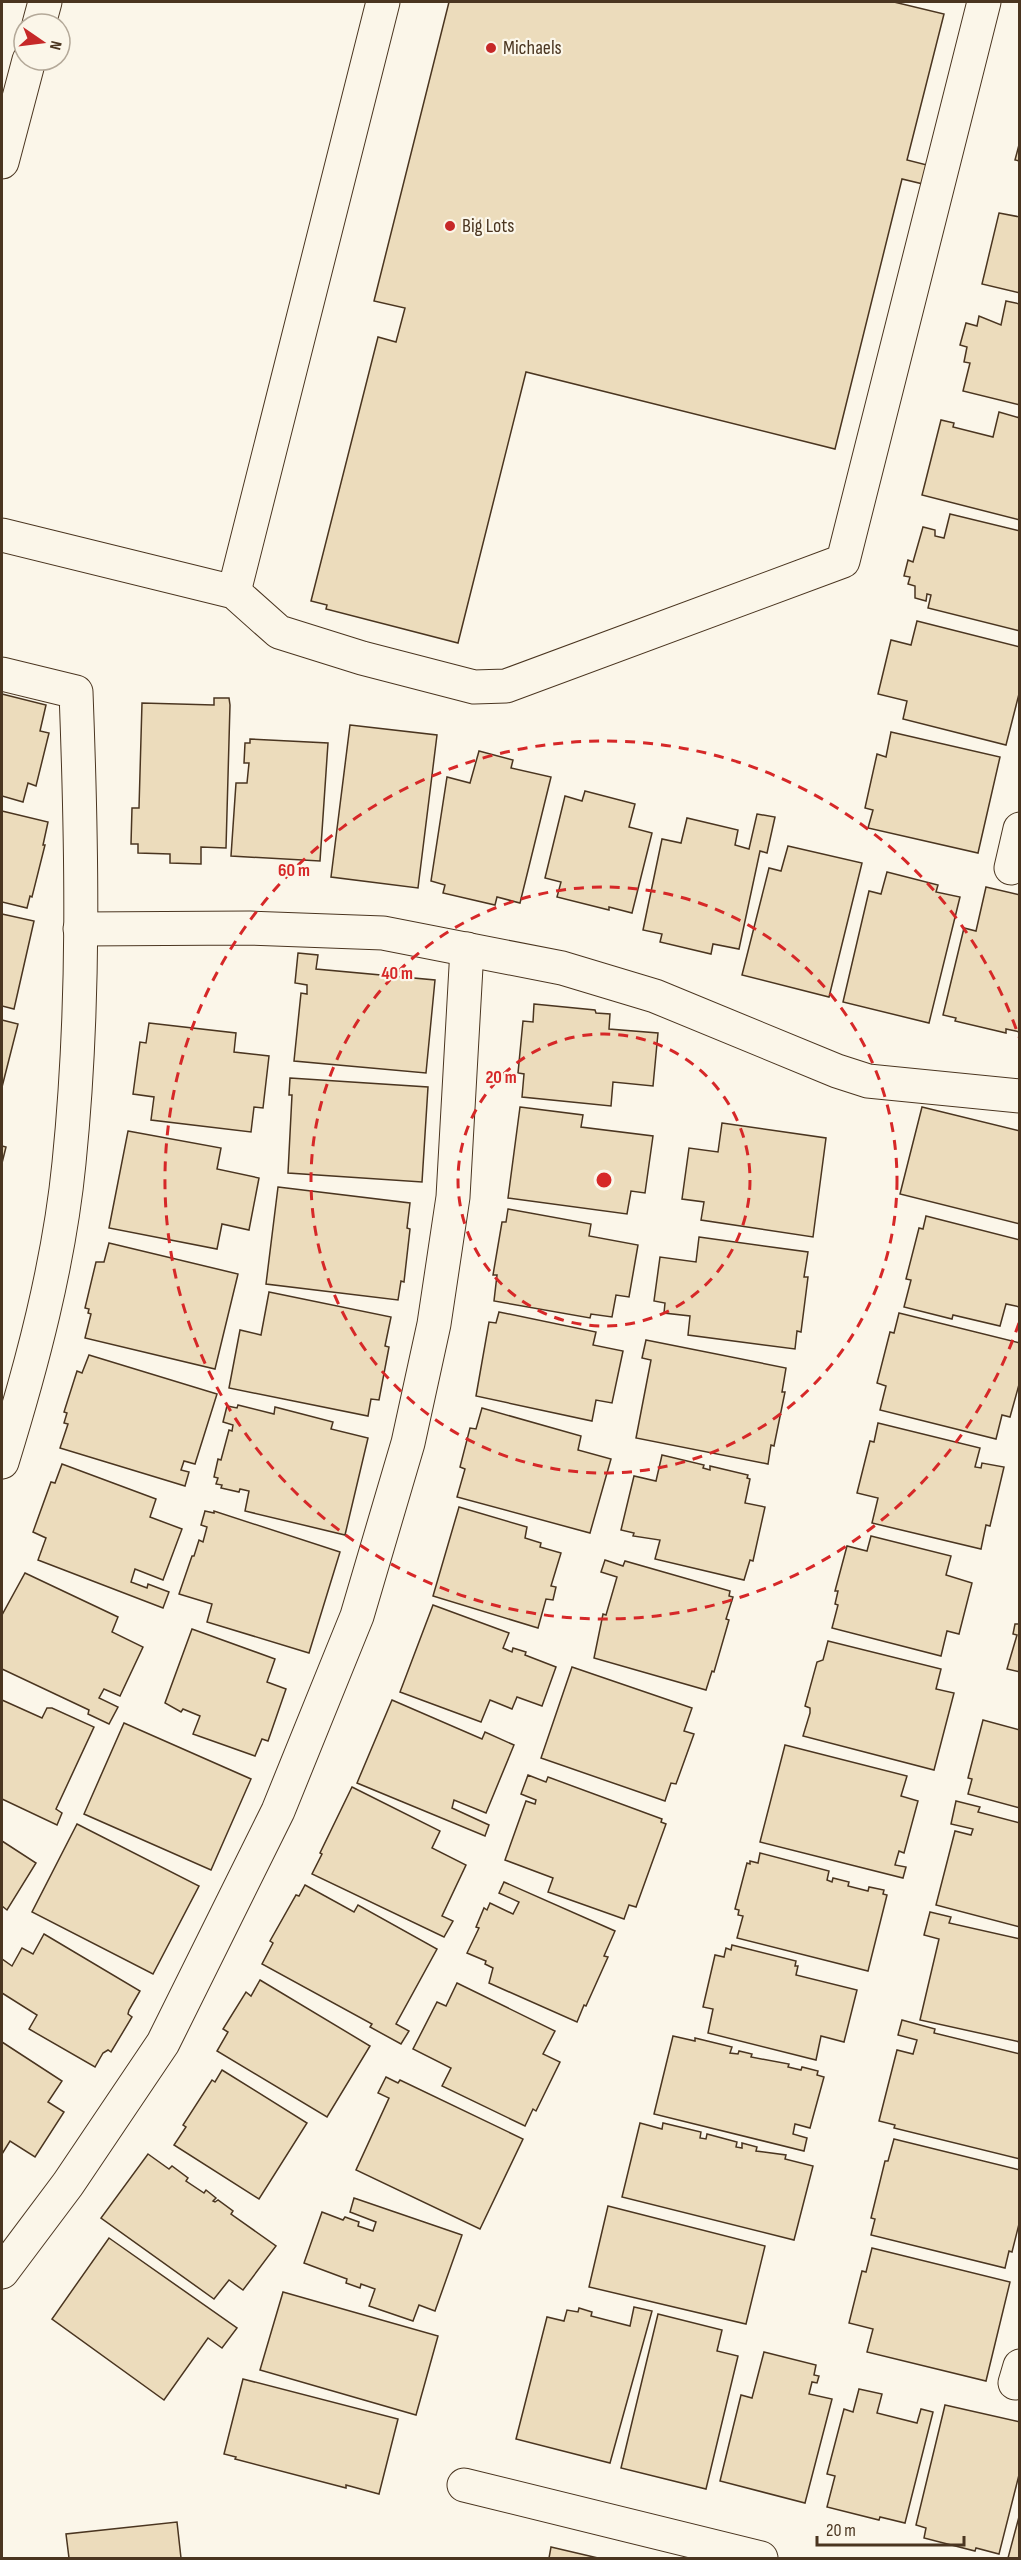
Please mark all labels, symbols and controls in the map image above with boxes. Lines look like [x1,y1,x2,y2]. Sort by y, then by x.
north arrow [12,12,72,72]
place label: Michaels [503,36,562,60]
text: N [45,39,65,52]
marker: Michaels [484,41,498,55]
place label: Big Lots [462,214,514,238]
marker: Big Lots [443,219,457,233]
text: 60 m [278,860,310,881]
text: 40 m [381,963,413,984]
text: 20 m [485,1067,517,1088]
centre of rings [594,1170,614,1190]
scale bar [817,2509,964,2547]
text: 20 m [826,2520,856,2541]

